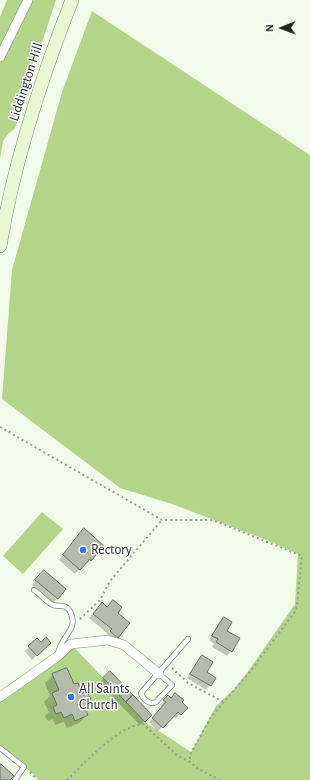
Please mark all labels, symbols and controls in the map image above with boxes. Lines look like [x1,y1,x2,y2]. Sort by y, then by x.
north arrow [262,8,302,48]
text: N [264,24,275,32]
street label: Liddington Hill [5,41,47,123]
place label: Rectory [91,542,132,558]
marker: Rectory [78,545,88,555]
place label: All Saints Church [79,681,129,714]
marker: All Saints Church [66,692,76,702]

